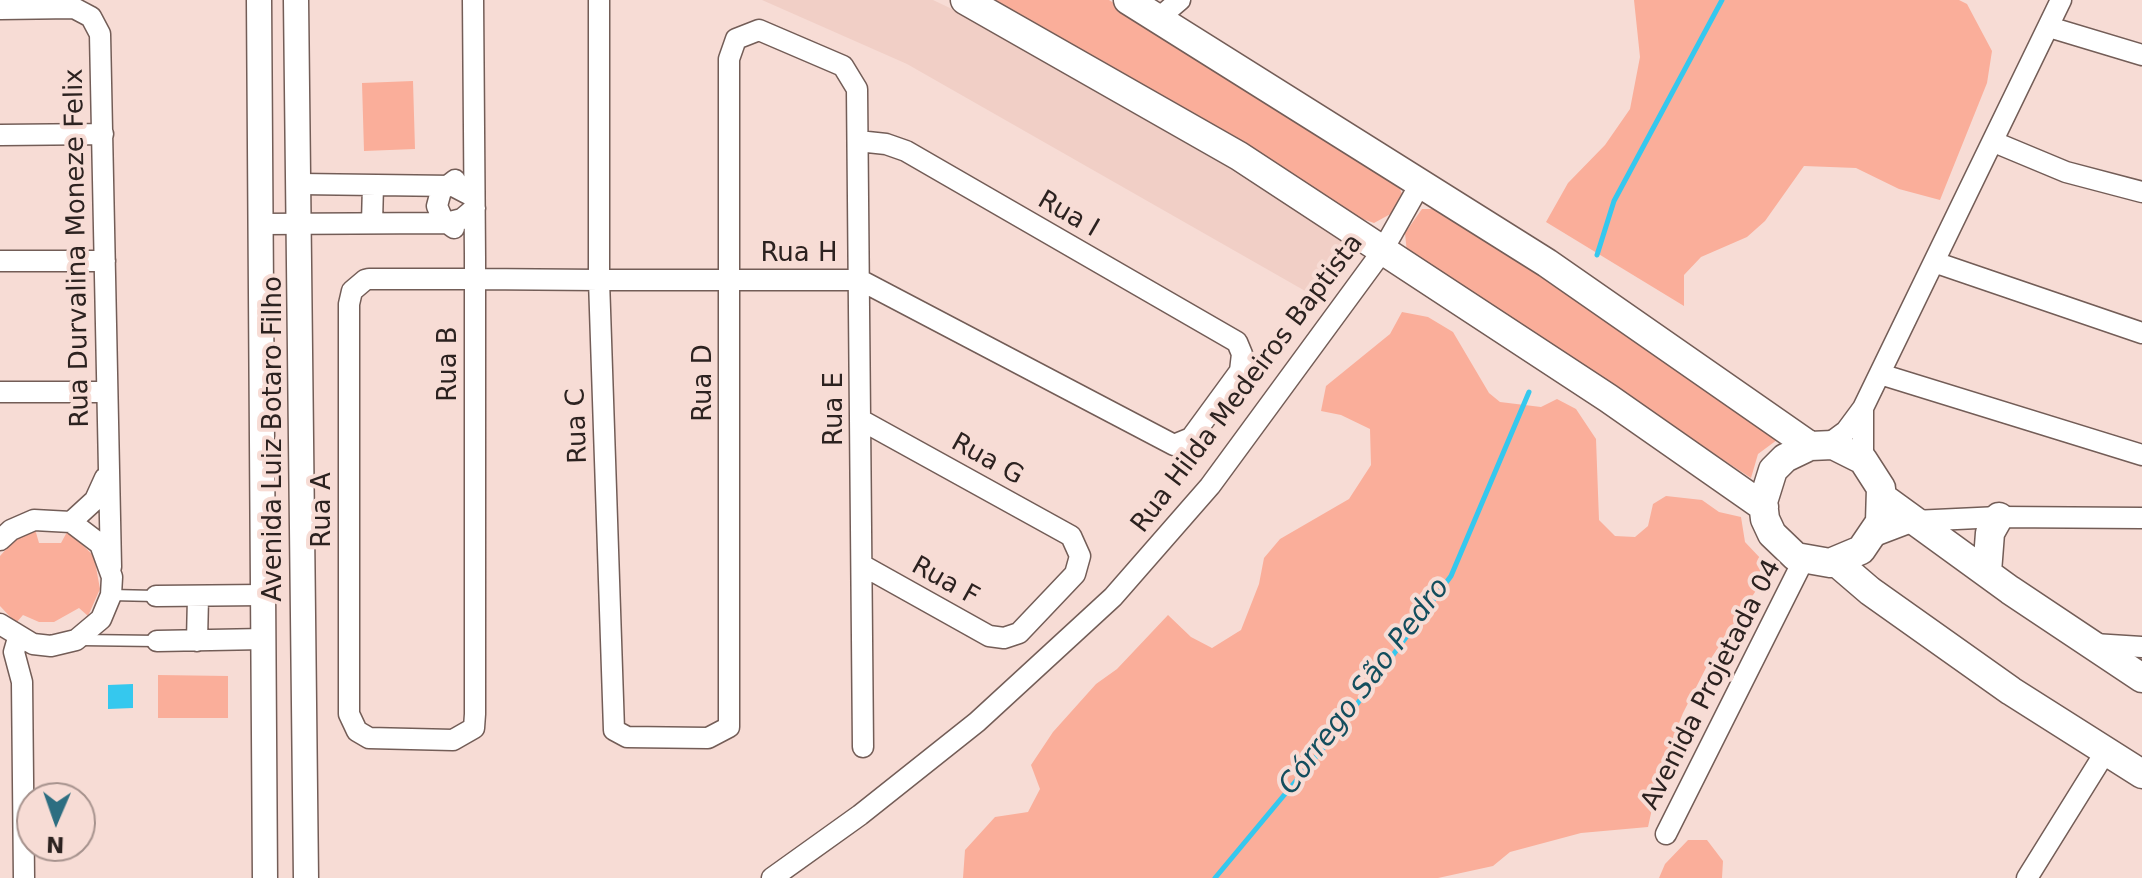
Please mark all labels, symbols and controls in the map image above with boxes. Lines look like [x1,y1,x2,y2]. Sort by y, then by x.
street label: Rua Durvalina Moneze Felix [59,68,97,428]
street label: Rua I [1032,185,1104,245]
street label: Rua Hilda Medeiros Baptista [1126,229,1370,539]
street label: Rua H [760,238,838,270]
street label: Avenida Luiz Botaro Filho [258,276,290,602]
street label: Rua B [433,326,465,402]
street label: Rua D [688,344,720,422]
street label: Rua E [819,372,851,446]
street label: Rua C [561,388,595,464]
street label: Rua G [945,428,1029,492]
street label: Rua A [307,472,339,548]
street label: Rua F [906,551,984,613]
street label: Avenida Projetada 04 [1635,555,1789,815]
water label: Córrego São Pedro [1273,572,1457,802]
north arrow [16,782,96,862]
text: N [46,832,65,857]

